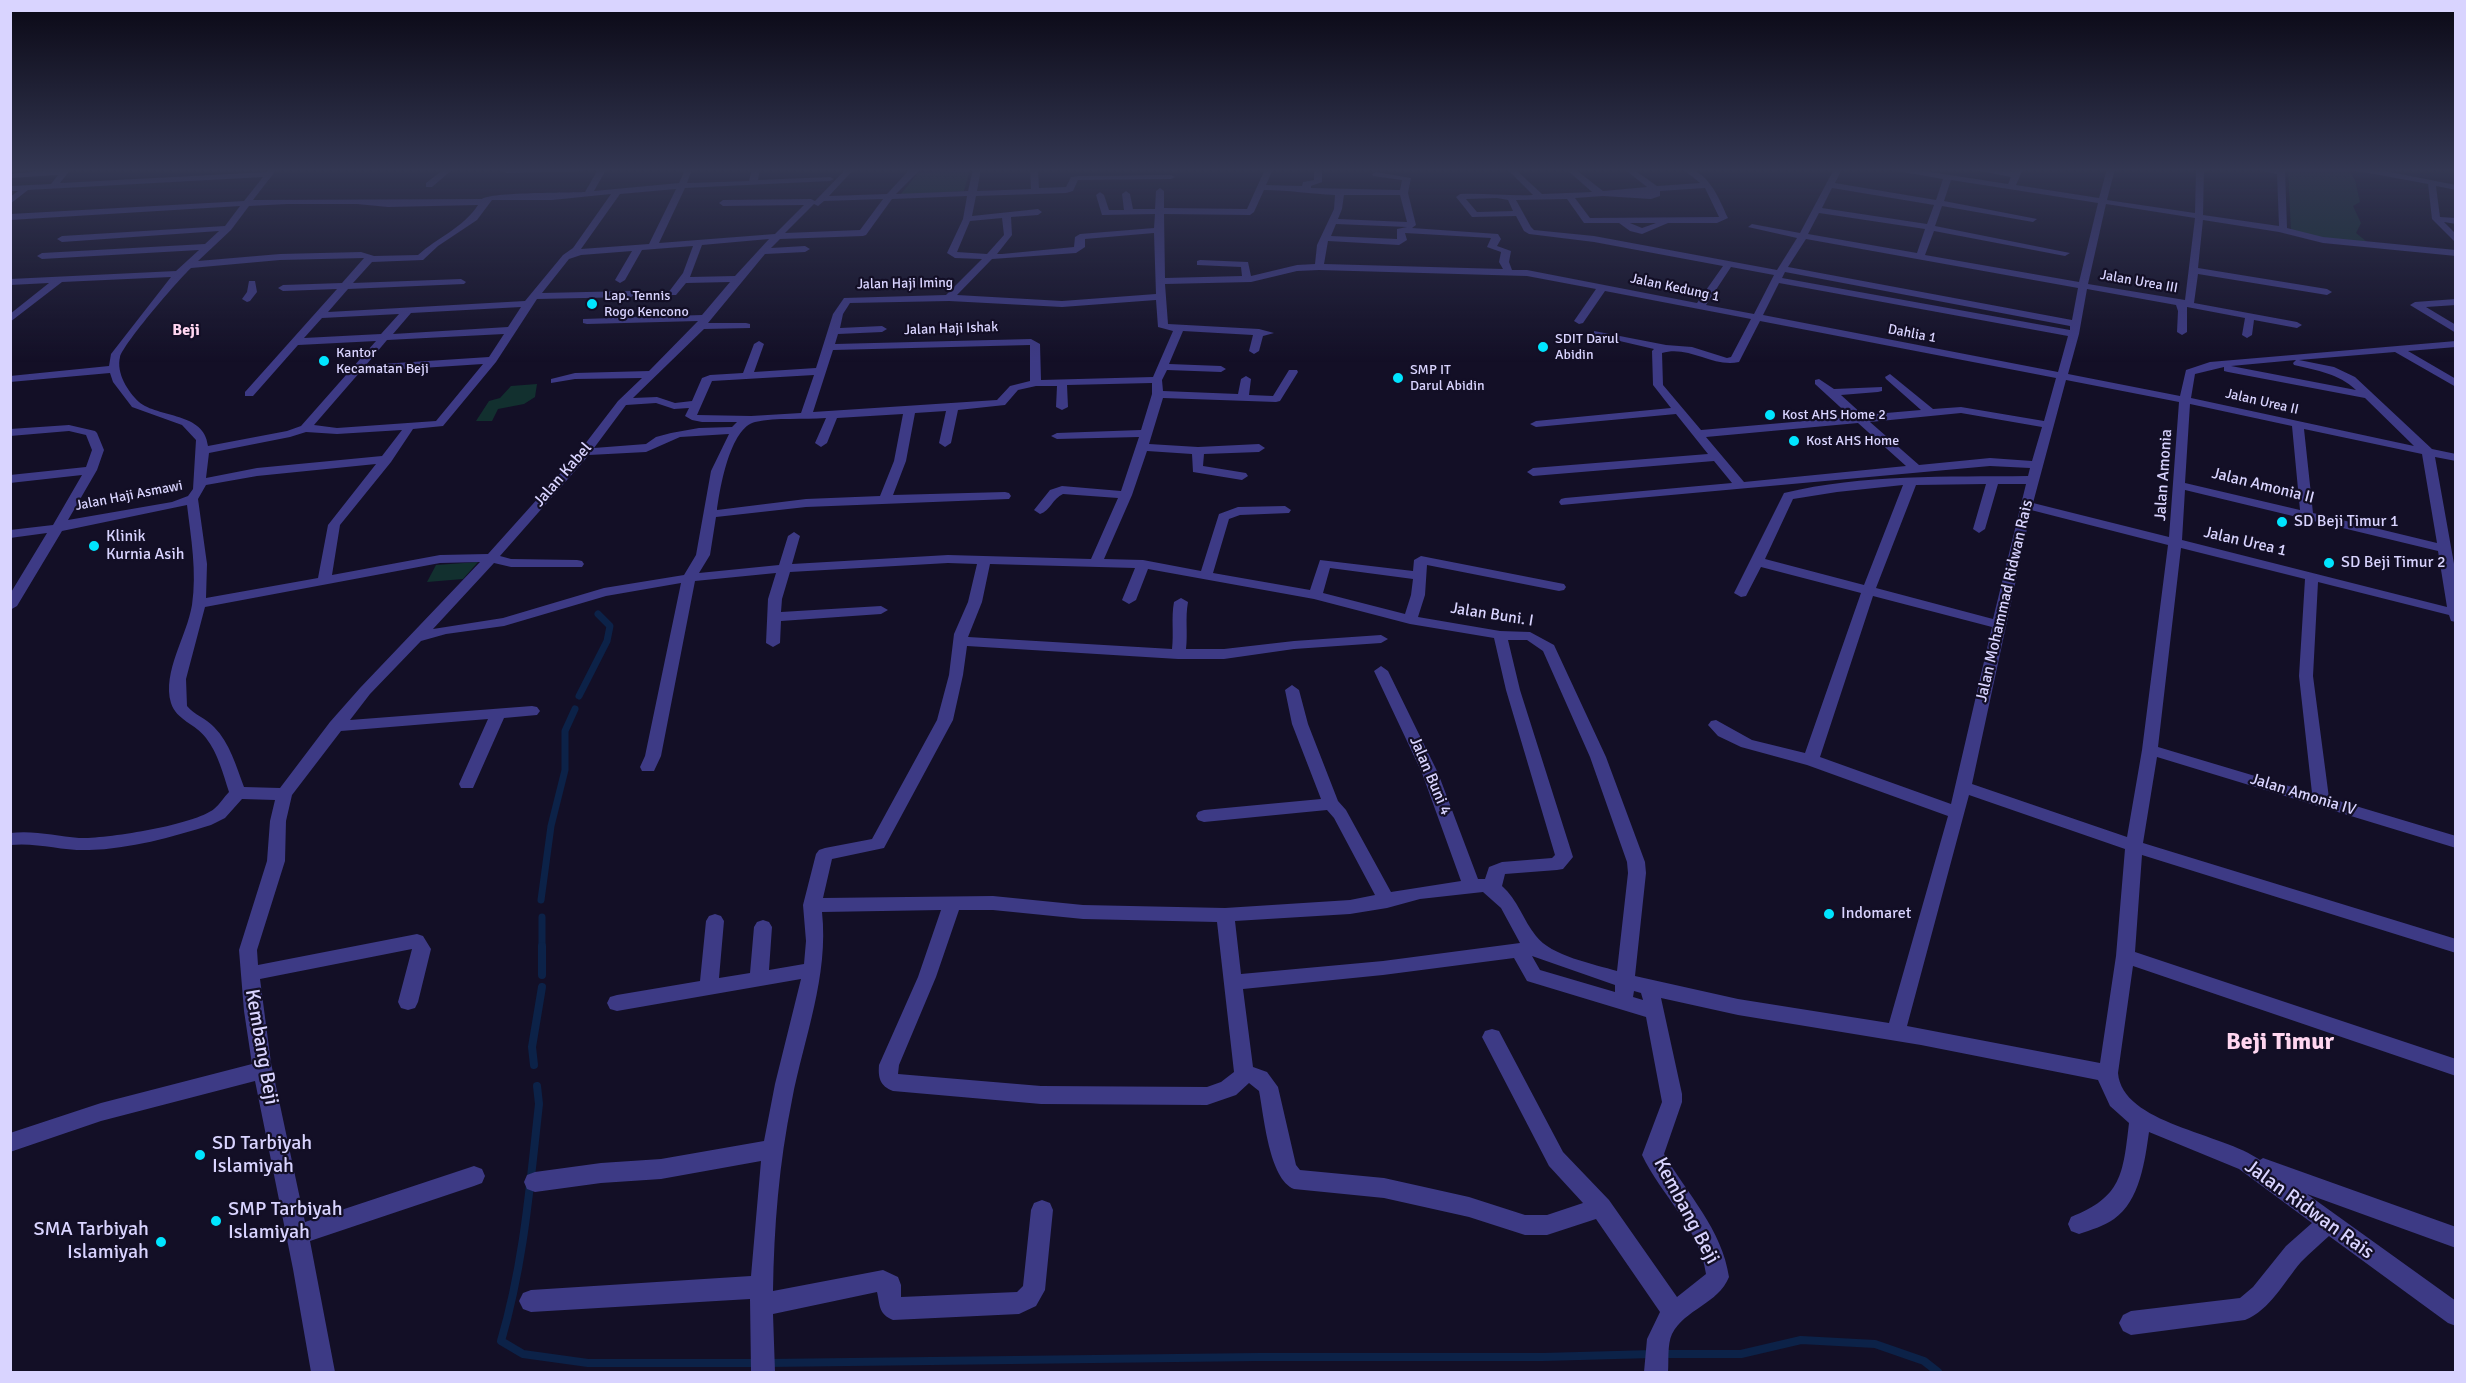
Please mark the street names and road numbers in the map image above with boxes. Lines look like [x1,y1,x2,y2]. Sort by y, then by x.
street label: Jalan Urea III [2099,267,2179,297]
street label: Jalan Kedung 1 [1629,270,1721,306]
street label: Jalan Haji Iming [857,275,953,293]
street label: Jalan Haji Ishak [904,319,998,339]
street label: Dahlia 1 [1886,321,1938,347]
street label: Jalan Urea II [2224,385,2300,419]
street label: Jalan Amonia [2151,428,2177,522]
street label: Jalan Kabel [530,439,596,511]
street label: Jalan Amonia II [2210,464,2316,508]
street label: Jalan Haji Asmawi [74,477,184,515]
street label: Jalan Mohammad Ridwan Rais [1972,498,2038,704]
street label: Jalan Urea 1 [2202,523,2288,561]
street label: Jalan Buni. I [1449,599,1535,631]
street label: Jalan Buni 4 [1405,734,1455,818]
street label: Jalan Amonia IV [2248,770,2358,820]
street label: Kembang Beji [239,987,283,1107]
street label: Kembang Beji [1648,1154,1724,1268]
street label: Jalan Ridwan Rais [2240,1155,2378,1265]

